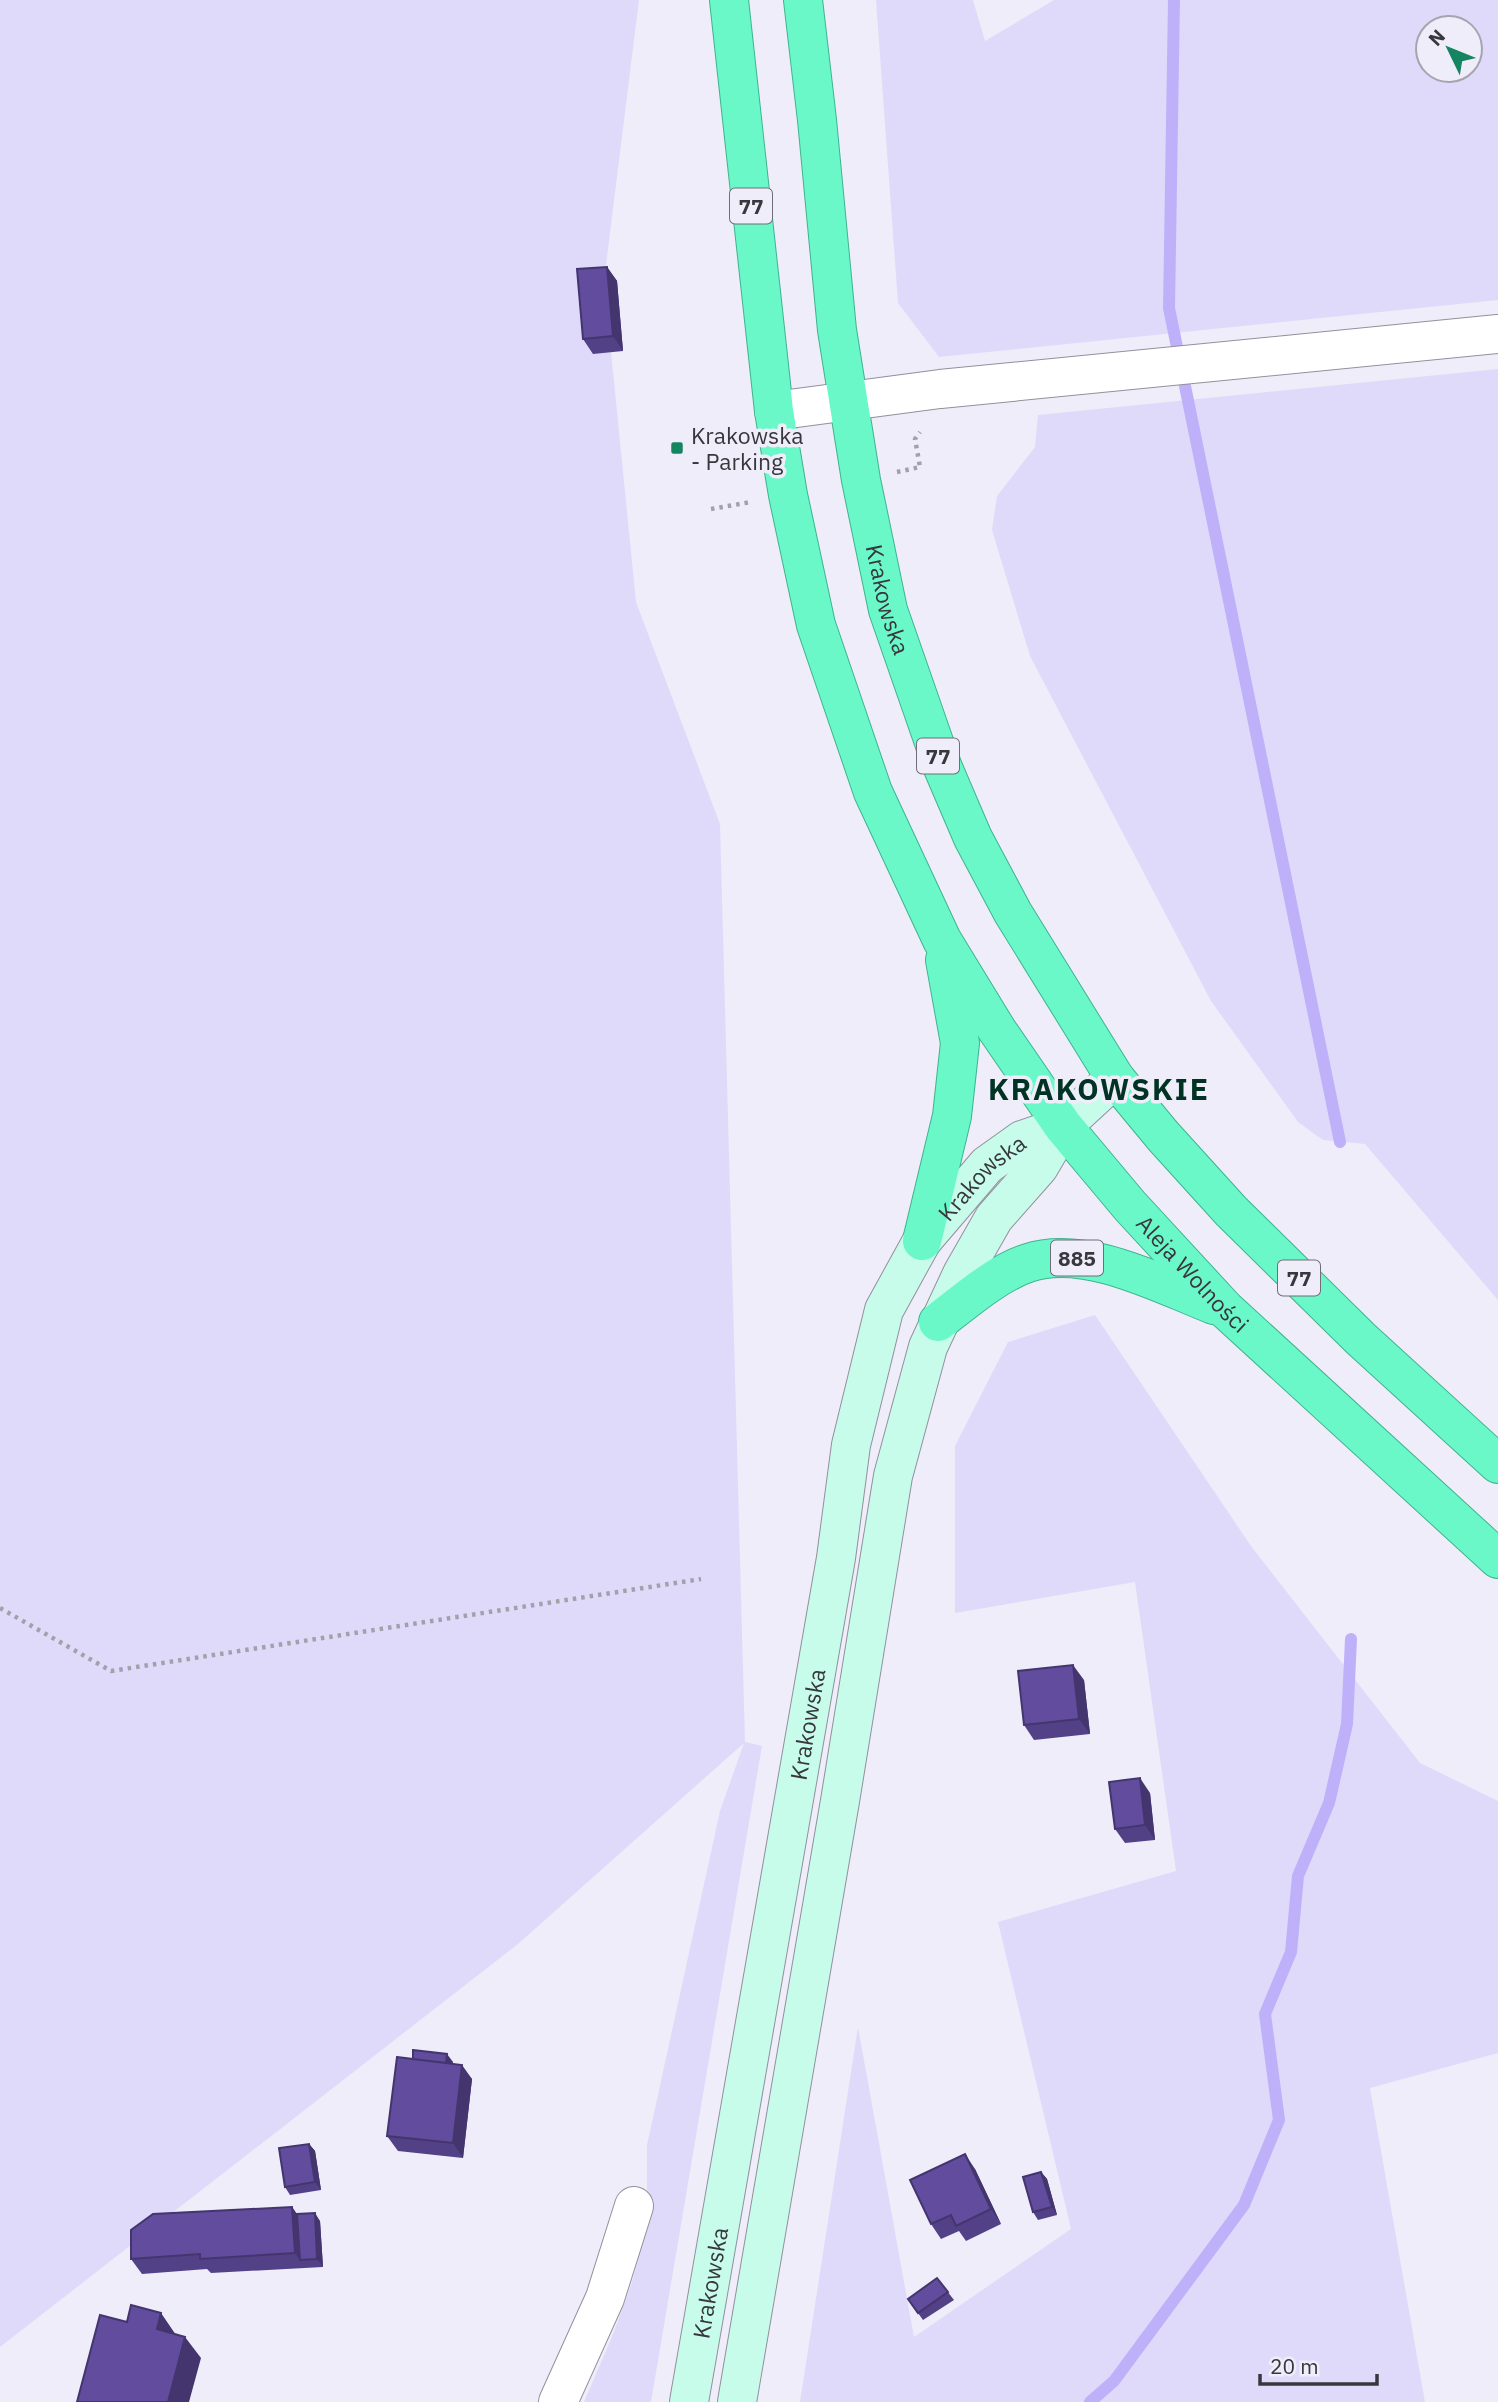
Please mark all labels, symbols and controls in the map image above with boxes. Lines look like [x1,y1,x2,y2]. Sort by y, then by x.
north arrow [1414,14,1484,84]
text: N [1423,24,1450,51]
road number: 77 [730,188,772,224]
place label: Krakowska - Parking [691,420,804,476]
marker: Krakowska - Parking [669,440,685,456]
street label: Krakowska [860,542,917,658]
road number: 77 [917,738,959,774]
district label: KRAKOWSKIE [988,1069,1210,1108]
street label: Krakowska [931,1127,1031,1227]
street label: Aleja Wolności [1130,1208,1256,1339]
road number: 885 [1051,1240,1103,1276]
road number: 77 [1278,1260,1320,1296]
street label: Krakowska [783,1666,831,1782]
street label: Krakowska [685,2225,734,2341]
scale bar [1260,2342,1377,2386]
text: 20 m [1270,2352,1319,2380]

